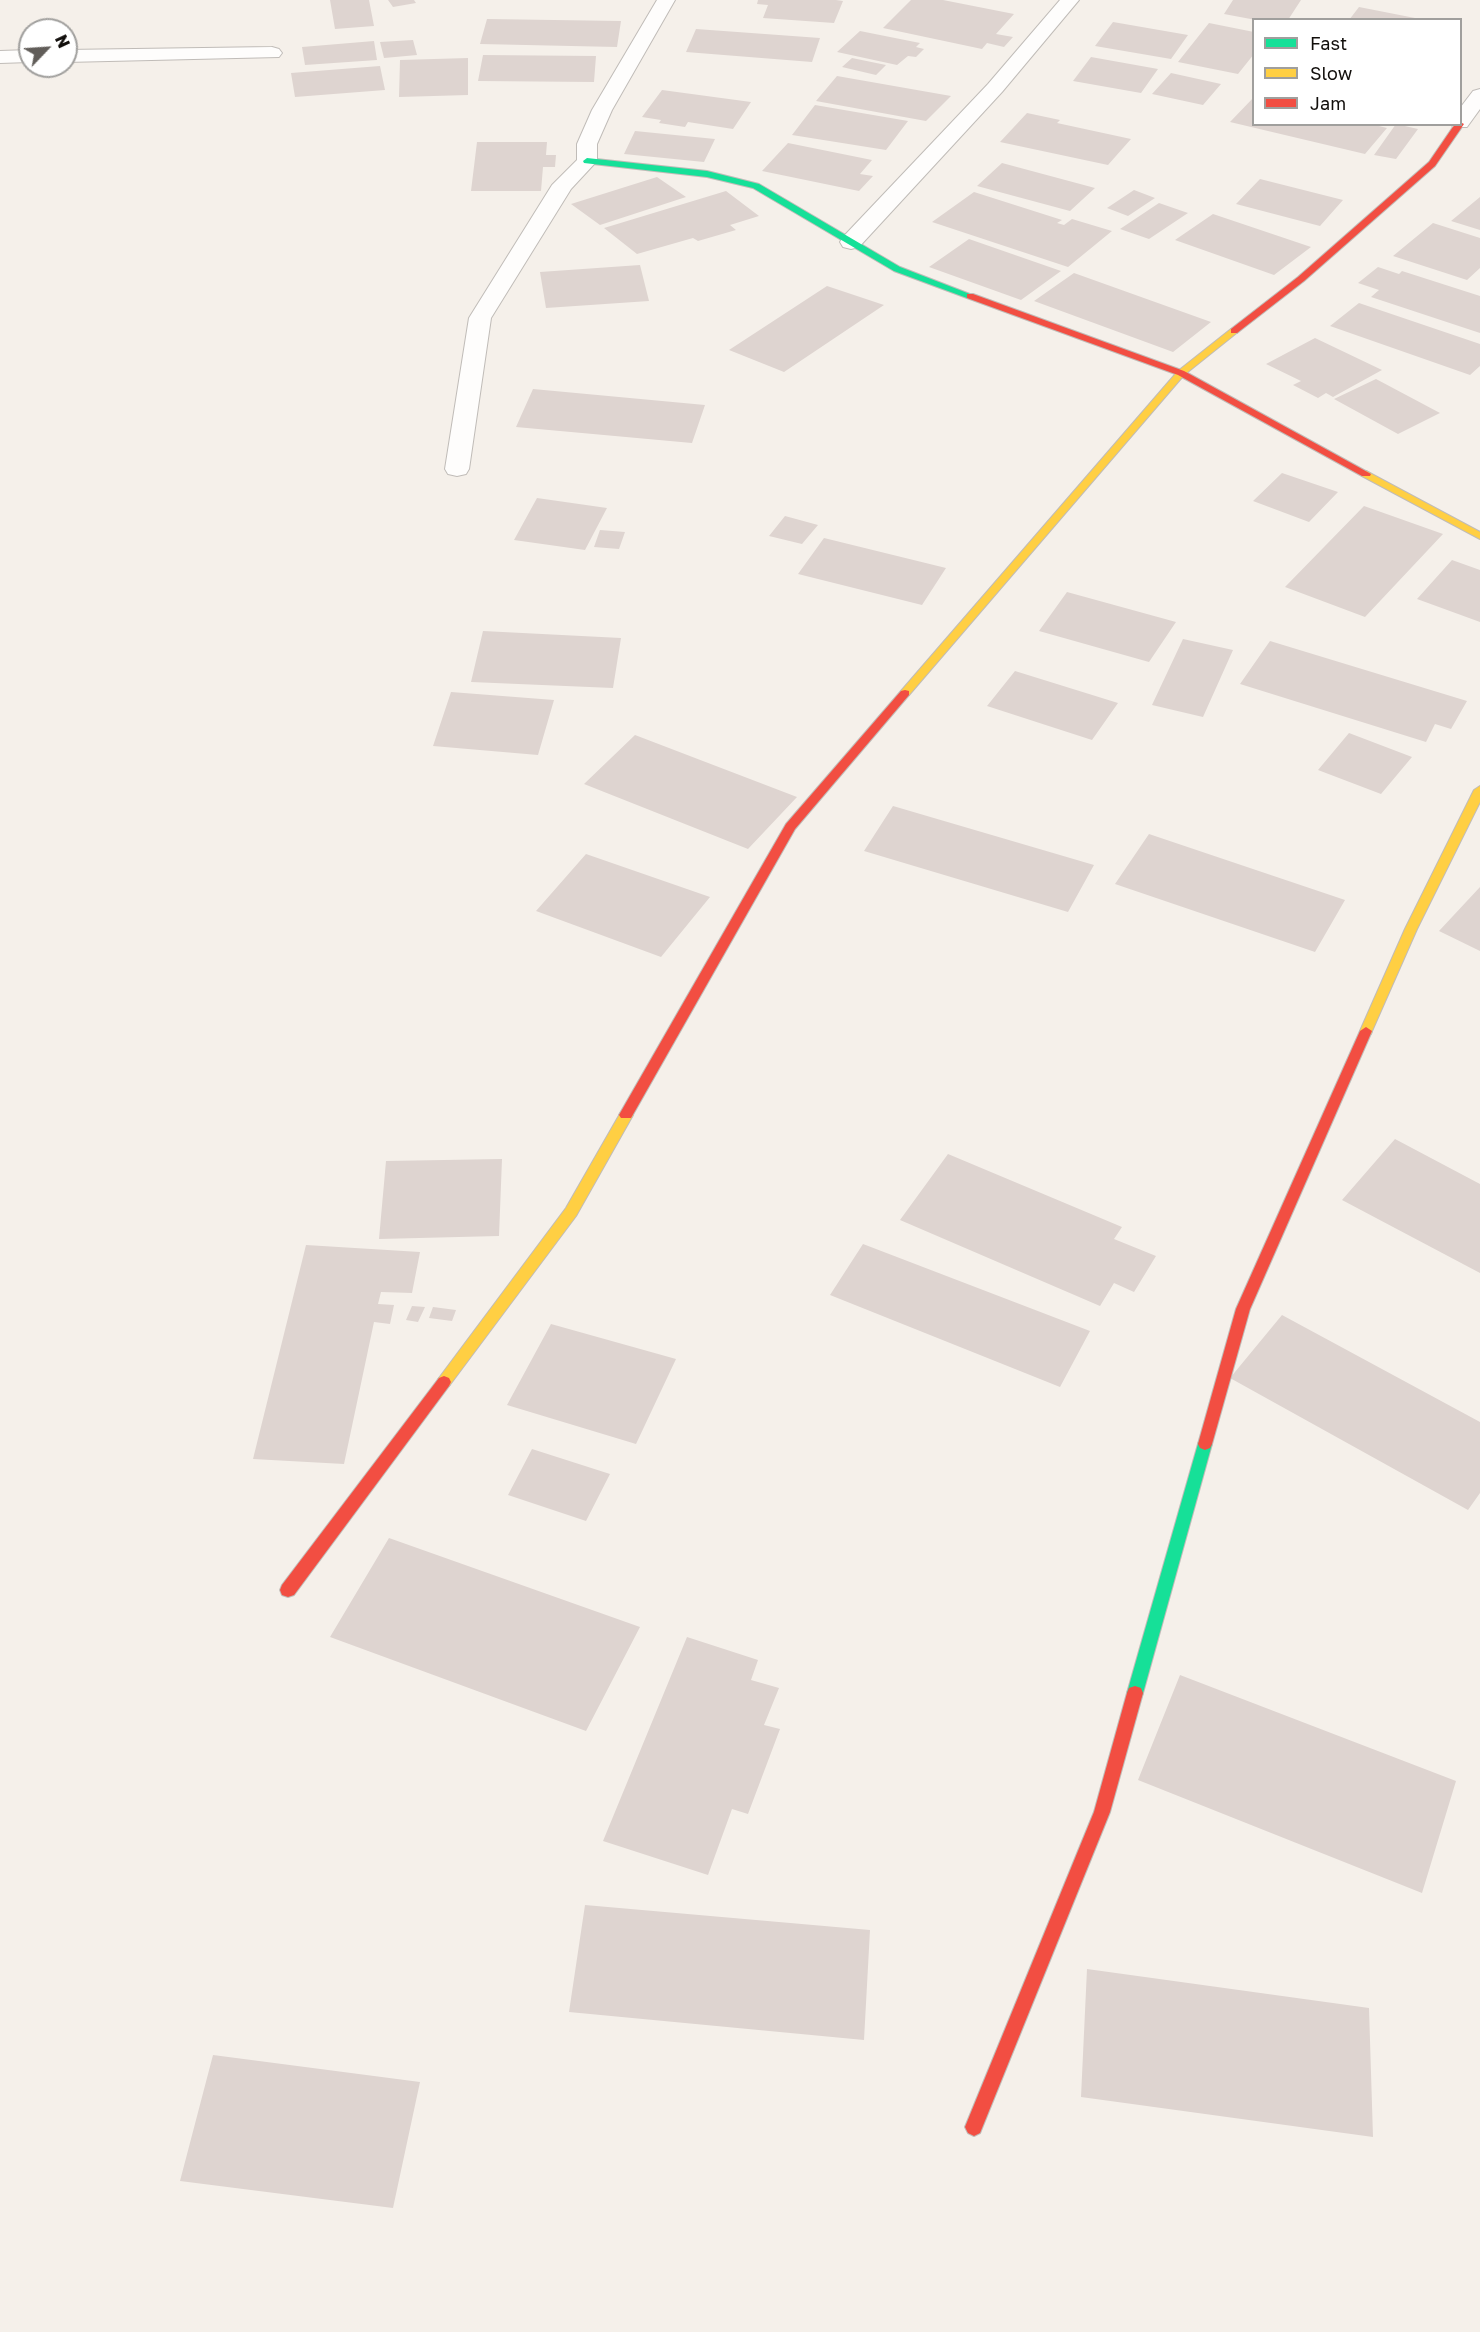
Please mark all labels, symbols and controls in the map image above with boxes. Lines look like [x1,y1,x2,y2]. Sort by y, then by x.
north arrow [18,18,78,78]
legend [1252,18,1462,126]
text: N [51,31,74,51]
text: Fast [1310,32,1347,54]
text: Slow [1310,62,1352,84]
text: Jam [1310,92,1346,114]

